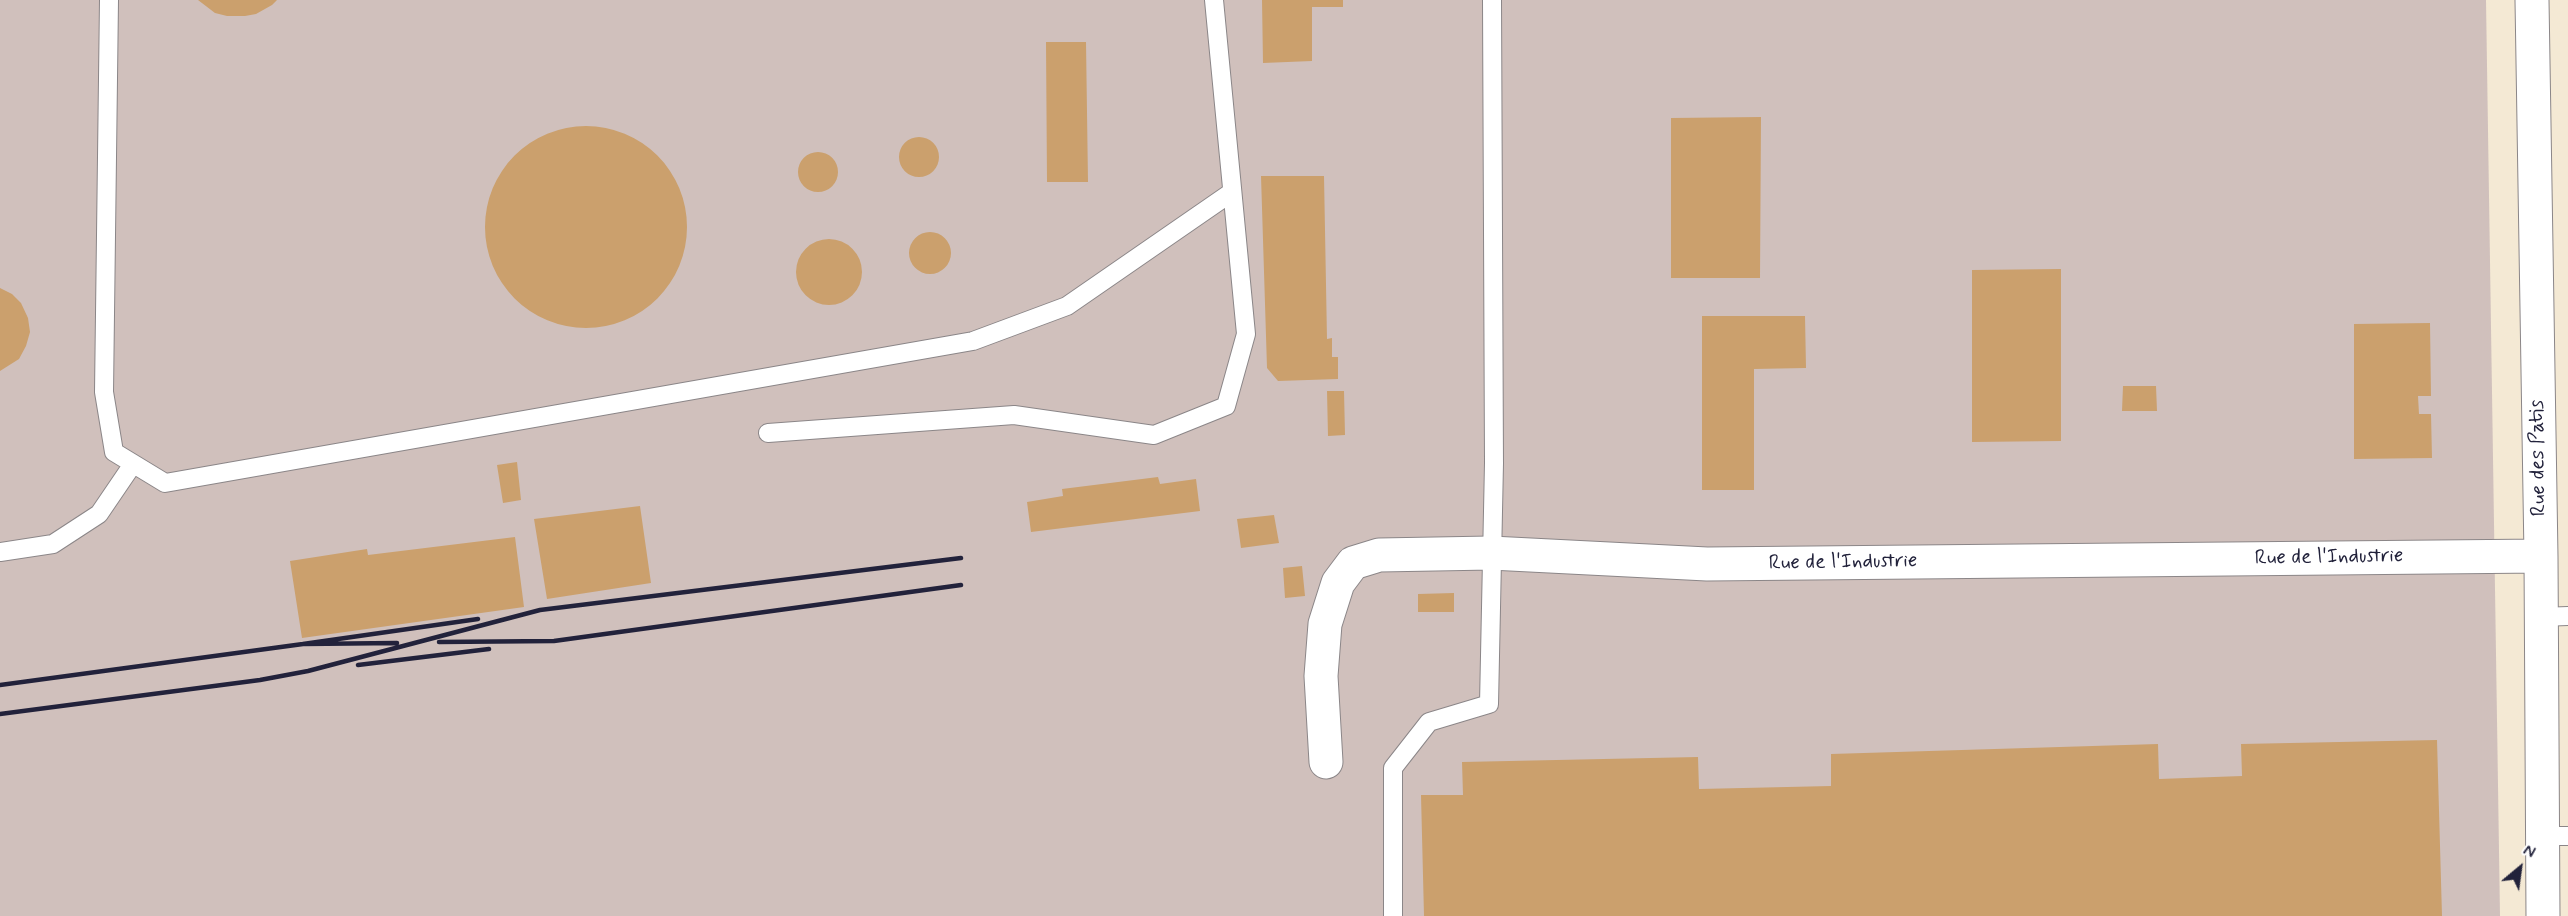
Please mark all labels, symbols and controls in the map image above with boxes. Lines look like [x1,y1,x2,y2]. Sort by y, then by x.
street label: Rue des Patis [2525,400,2553,516]
street label: Rue de l'Industrie [2254,544,2404,572]
street label: Rue de l'Industrie [1768,549,1918,577]
north arrow [2490,838,2550,898]
text: N [2519,840,2539,864]

